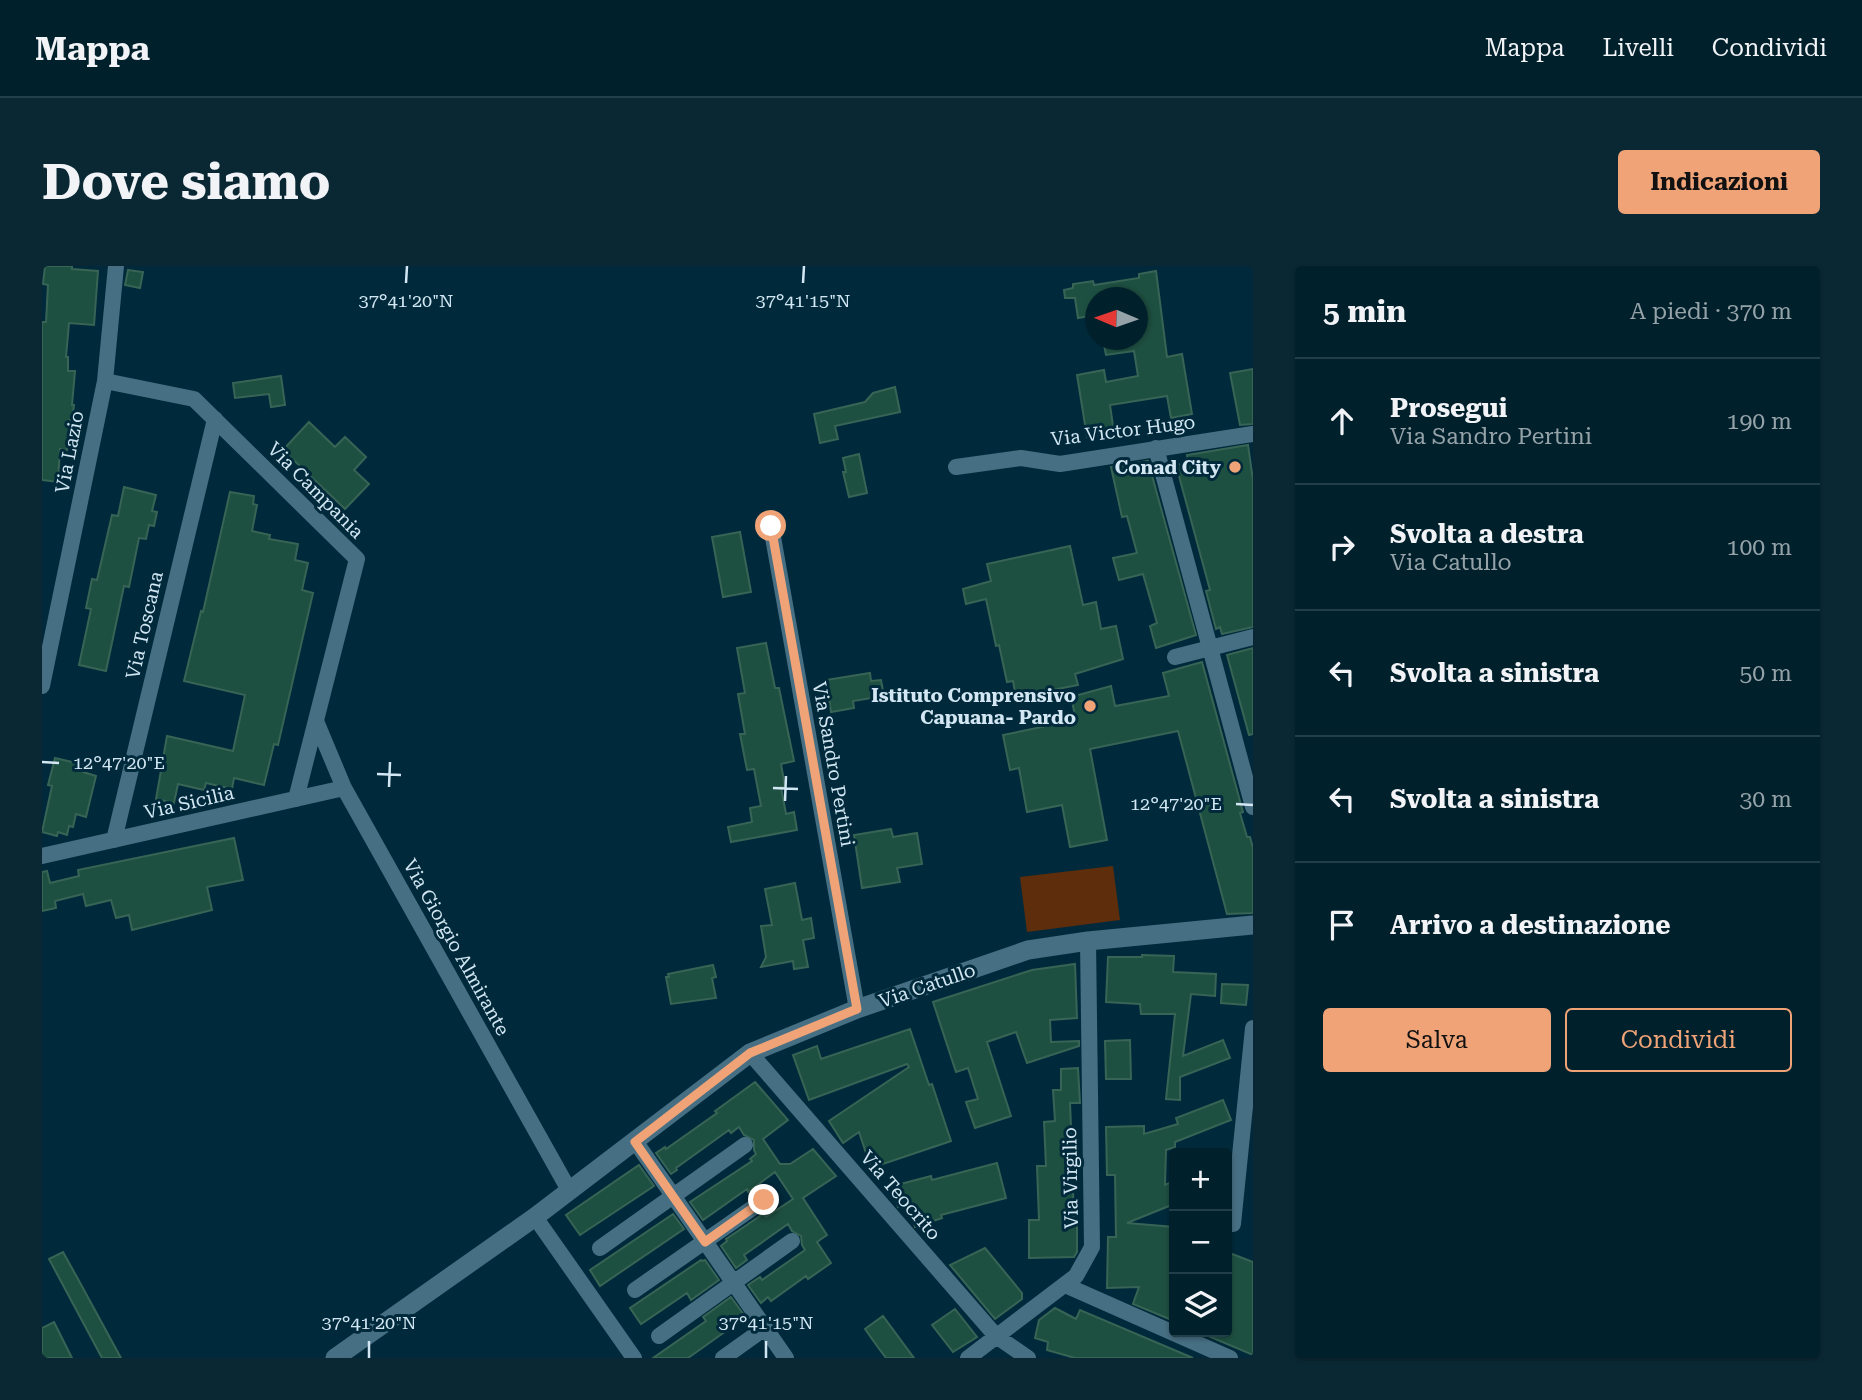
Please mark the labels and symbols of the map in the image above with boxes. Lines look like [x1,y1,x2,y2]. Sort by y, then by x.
north arrow [1085,287,1148,350]
text: 37°41'20"N [359,290,453,311]
text: 37°41'15"N [756,290,850,311]
street label: Via Lazio [50,409,89,495]
street label: Via Victor Hugo [1050,410,1197,451]
street label: Via Campania [263,437,369,544]
place label: Conad City [1115,456,1222,479]
marker: Conad City [1227,459,1243,475]
route start [755,510,786,541]
street label: Via Toscana [121,568,168,681]
street label: Via Sandro Pertini [808,680,859,848]
place label: Istituto Comprensivo Capuana- Pardo [871,684,1076,729]
marker: Istituto Comprensivo Capuana- Pardo [1082,698,1098,714]
text: 12°47'20"E [73,752,165,773]
street label: Via Sicilia [142,781,237,824]
text: 12°47'20"E [1130,793,1222,814]
street label: Via Giorgio Almirante [398,855,515,1039]
street label: Via Catullo [876,958,978,1013]
street label: Via Virgilio [1058,1127,1083,1229]
street label: Via Teocrito [855,1146,946,1245]
route end [748,1184,779,1215]
text: 37°41'20"N [322,1312,416,1333]
text: 37°41'15"N [719,1312,813,1333]

